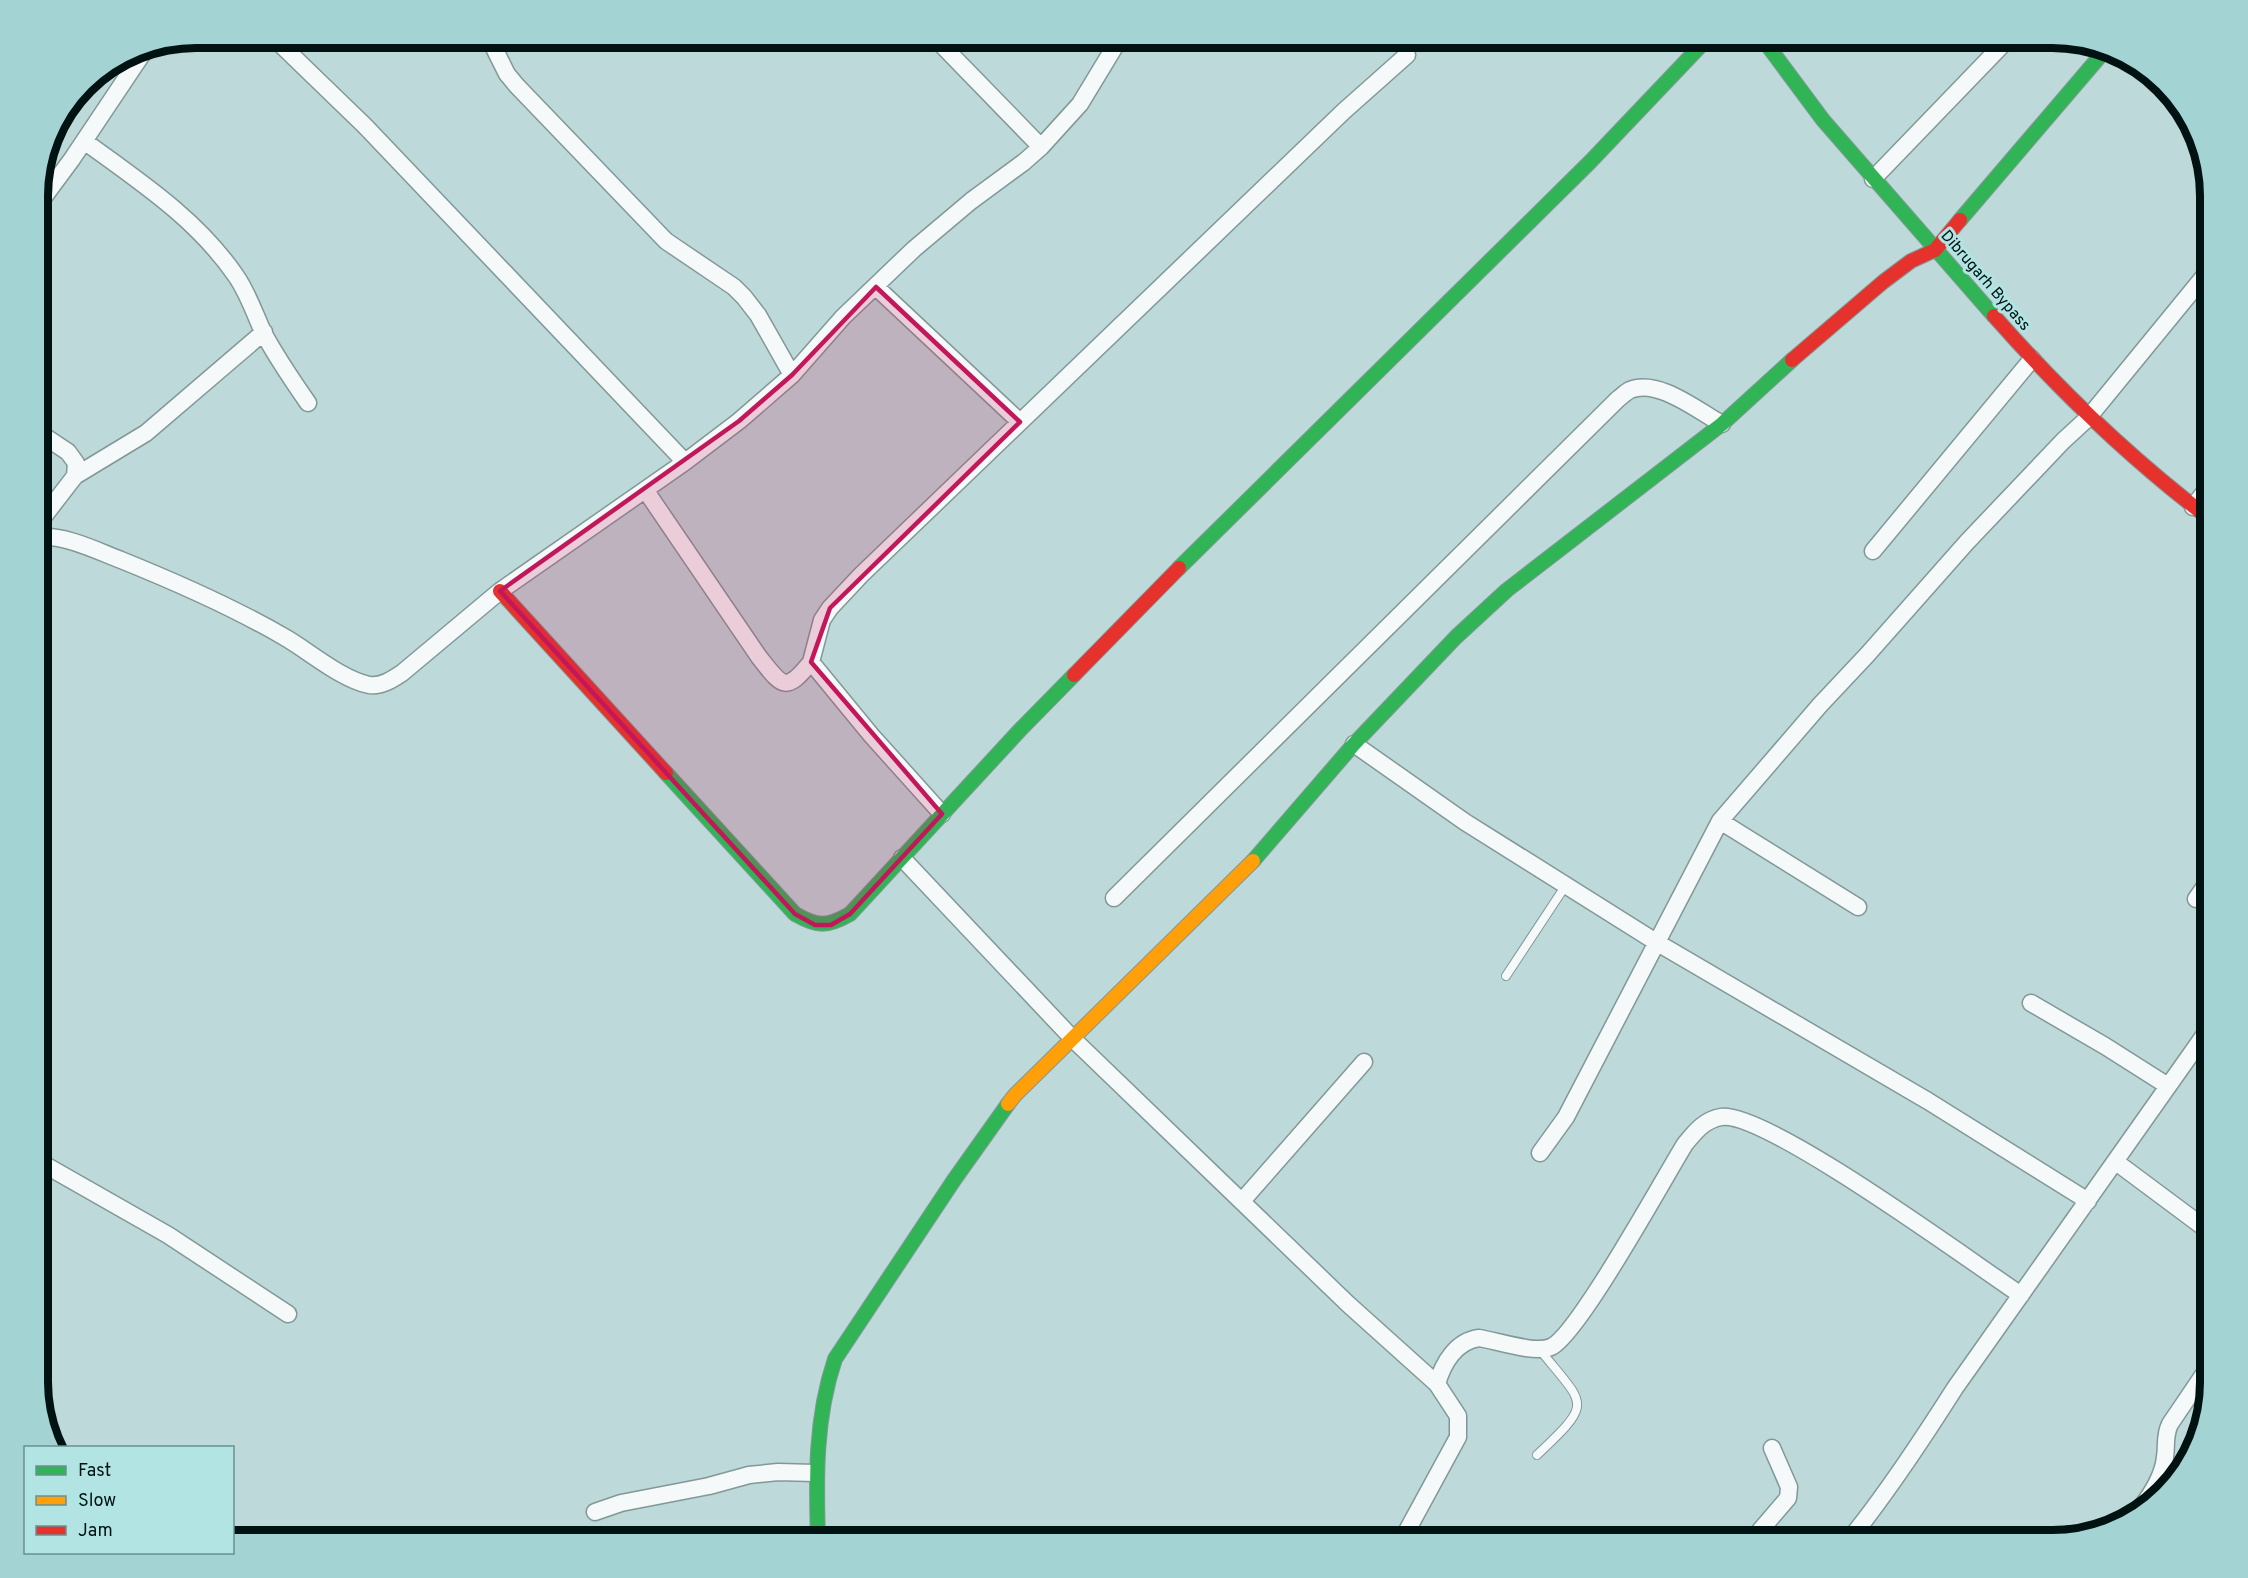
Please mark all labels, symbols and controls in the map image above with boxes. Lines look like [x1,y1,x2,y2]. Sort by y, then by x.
street label: Dibrugarh Bypass [1936,227,2034,335]
legend [24,1446,234,1554]
text: Fast [78,1460,111,1483]
text: Slow [78,1490,116,1513]
text: Jam [78,1520,113,1543]

